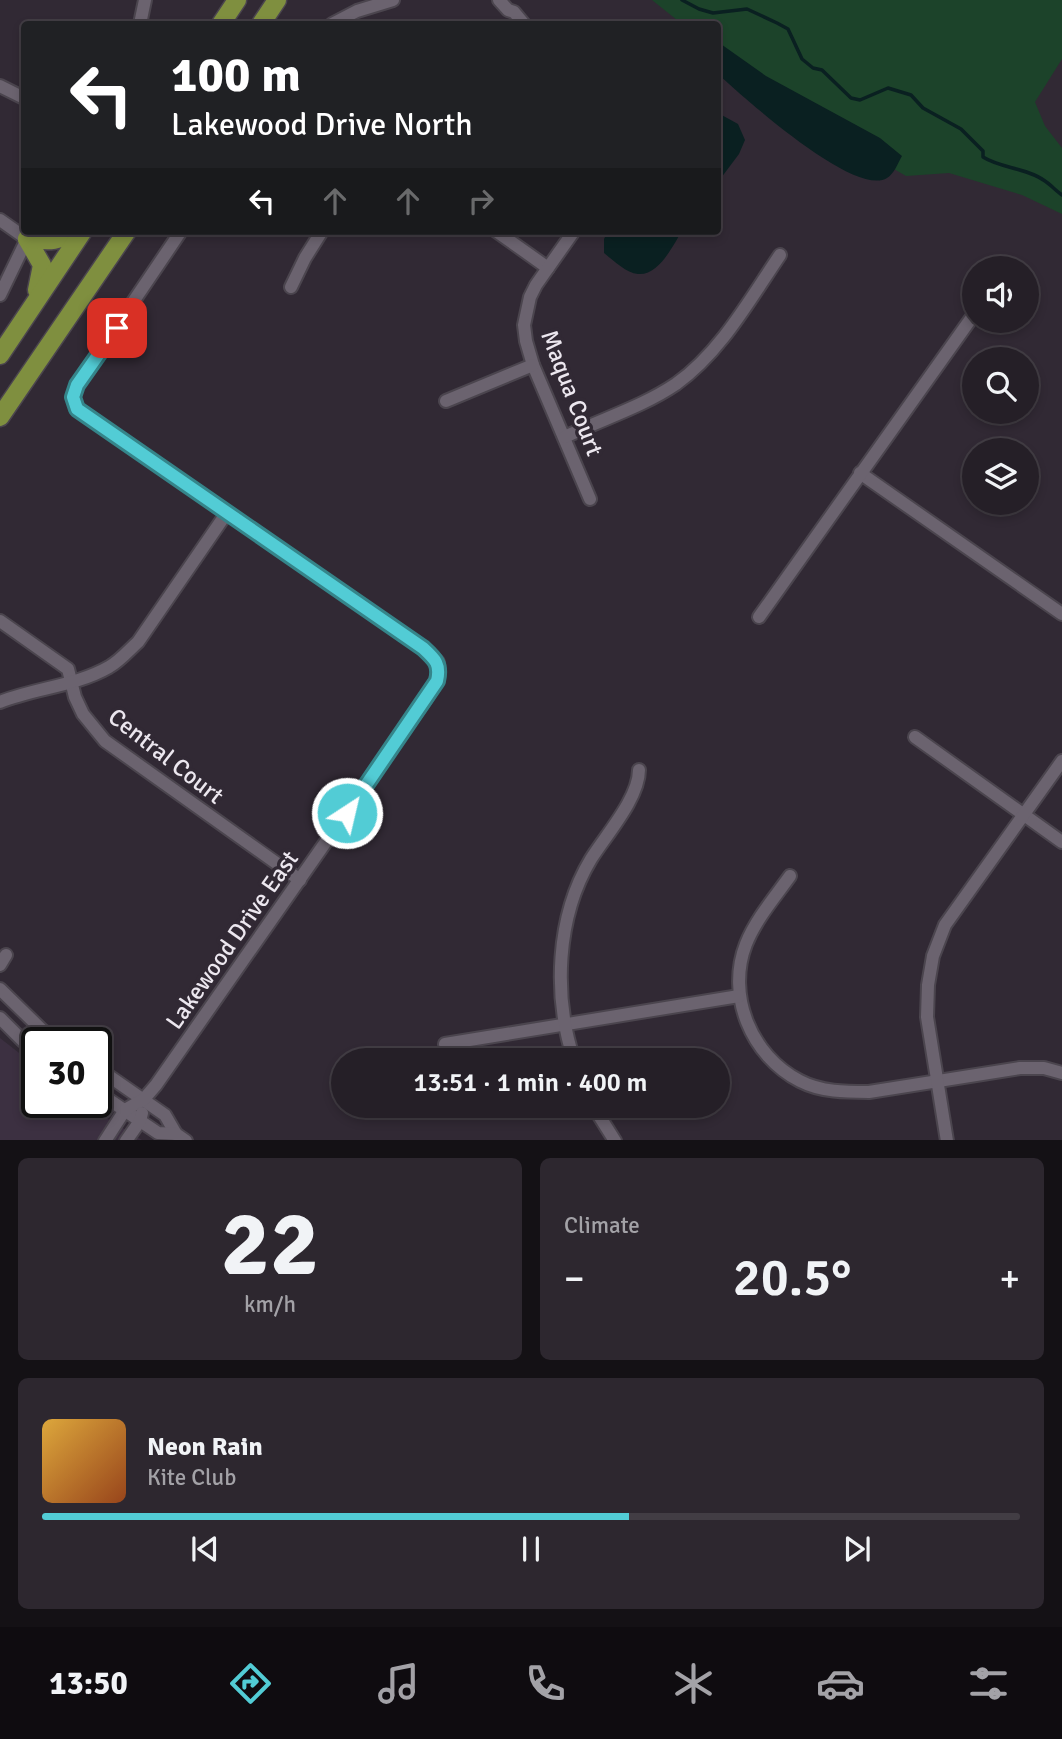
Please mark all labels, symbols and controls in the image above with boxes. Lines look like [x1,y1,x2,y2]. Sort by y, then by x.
text: 100 m [171,45,301,105]
icon: left [56,49,147,140]
text: Lakewood Drive North [171,105,473,144]
icon: left [243,182,281,220]
icon: ahead [316,182,354,220]
icon: ahead [389,182,427,220]
icon: right [462,182,500,220]
map controls [962,256,1039,515]
button: sound [962,256,1039,333]
pin [87,298,147,358]
icon: arrive [98,309,136,347]
street label: Maqua Court [534,326,610,460]
button: search [962,347,1039,424]
button: layers [962,438,1039,515]
street label: Central Court [102,702,230,810]
position arrow [310,776,384,850]
street label: Lakewood Drive East [159,845,305,1035]
speed limit sign: 30 [21,1027,112,1118]
text: 13:51 · 1 min · 400 m [414,1067,647,1099]
text: 22 [221,1188,319,1301]
text: Climate [564,1211,640,1240]
text: 20.5° [733,1246,851,1310]
text: − [564,1255,585,1302]
text: + [999,1255,1020,1302]
text: km/h [244,1290,296,1319]
text: Neon Rain [147,1431,263,1463]
text: Kite Club [147,1463,236,1492]
icon: previous [186,1530,224,1568]
icon: pause [512,1530,550,1568]
icon: next [838,1530,876,1568]
icon: directions [226,1659,275,1708]
icon: music [374,1659,423,1708]
icon: phone [521,1659,570,1708]
icon: climate [669,1659,718,1708]
icon: car [816,1659,865,1708]
icon: filters [964,1659,1013,1708]
text: 13:50 [49,1664,128,1703]

